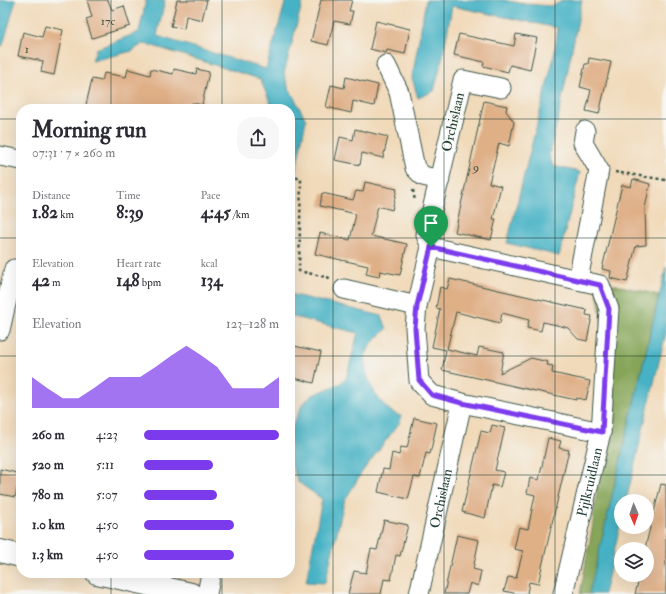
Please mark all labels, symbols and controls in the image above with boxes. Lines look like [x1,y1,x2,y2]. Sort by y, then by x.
house number: 17c [101,14,115,29]
house number: 1 [25,42,29,57]
street label: Orchislaan [438,91,468,153]
text: Morning run [32,116,147,144]
button: share [237,117,279,159]
text: 07:31 · 7 × 260 m [32,145,115,161]
house number: 9 [472,160,479,175]
text: Distance [32,189,70,202]
text: Time [116,189,140,202]
text: Pace [201,189,220,202]
text: 1.82 [32,202,58,223]
text: 8:39 [116,202,144,223]
text: 4:45 [201,202,231,223]
pin [414,206,448,247]
text: km [58,208,74,221]
text: /km [231,208,250,221]
icon: arrive [420,212,442,234]
text: Elevation [32,257,74,270]
text: Heart rate [116,257,161,270]
text: kcal [201,257,218,270]
text: 42 [32,270,50,291]
text: 148 [116,270,140,291]
text: 134 [201,270,222,291]
text: m [50,276,61,289]
text: bpm [140,276,161,289]
text: Elevation [32,316,82,332]
text: 123–128 m [226,316,279,332]
text: 260 m [32,427,65,443]
text: 4:23 [96,427,118,443]
street label: Pijlkruidlaan [573,446,606,518]
text: 520 m [32,457,64,473]
text: 5:11 [96,457,114,473]
street label: Orchislaan [426,467,455,530]
text: 780 m [32,487,64,503]
text: 5:07 [96,487,118,503]
north arrow [614,494,654,534]
map controls [614,494,654,582]
text: 1.0 km [32,517,65,533]
text: 4:50 [96,517,119,533]
button: layers [614,542,654,582]
text: 1.3 km [32,547,63,563]
text: 4:50 [96,547,119,563]

